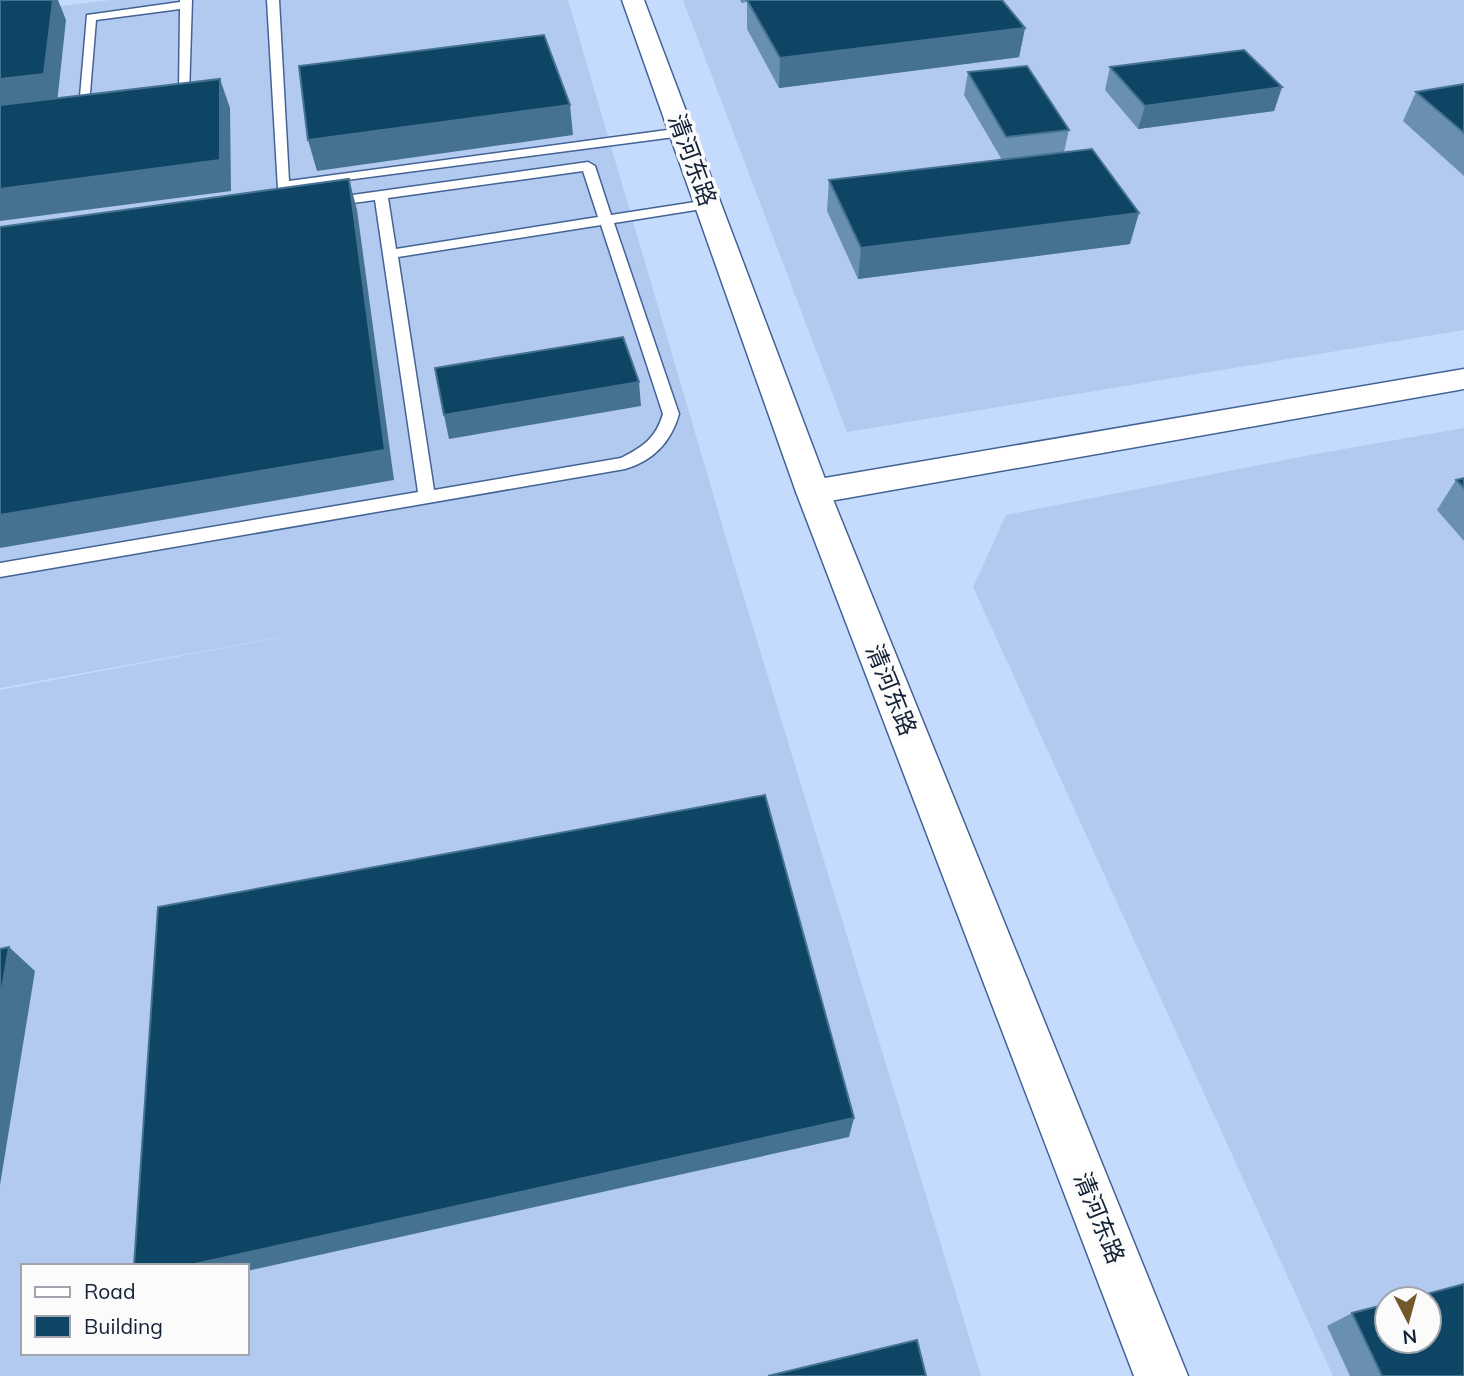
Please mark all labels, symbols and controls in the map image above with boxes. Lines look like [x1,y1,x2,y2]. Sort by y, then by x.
street label: 清河东路 [662,109,723,210]
street label: 清河东路 [860,640,924,740]
street label: 清河东路 [1068,1168,1132,1268]
legend [21,1264,248,1355]
text: Road [84,1278,135,1304]
north arrow [1373,1285,1443,1355]
text: Building [84,1313,163,1339]
text: N [1401,1324,1418,1350]

